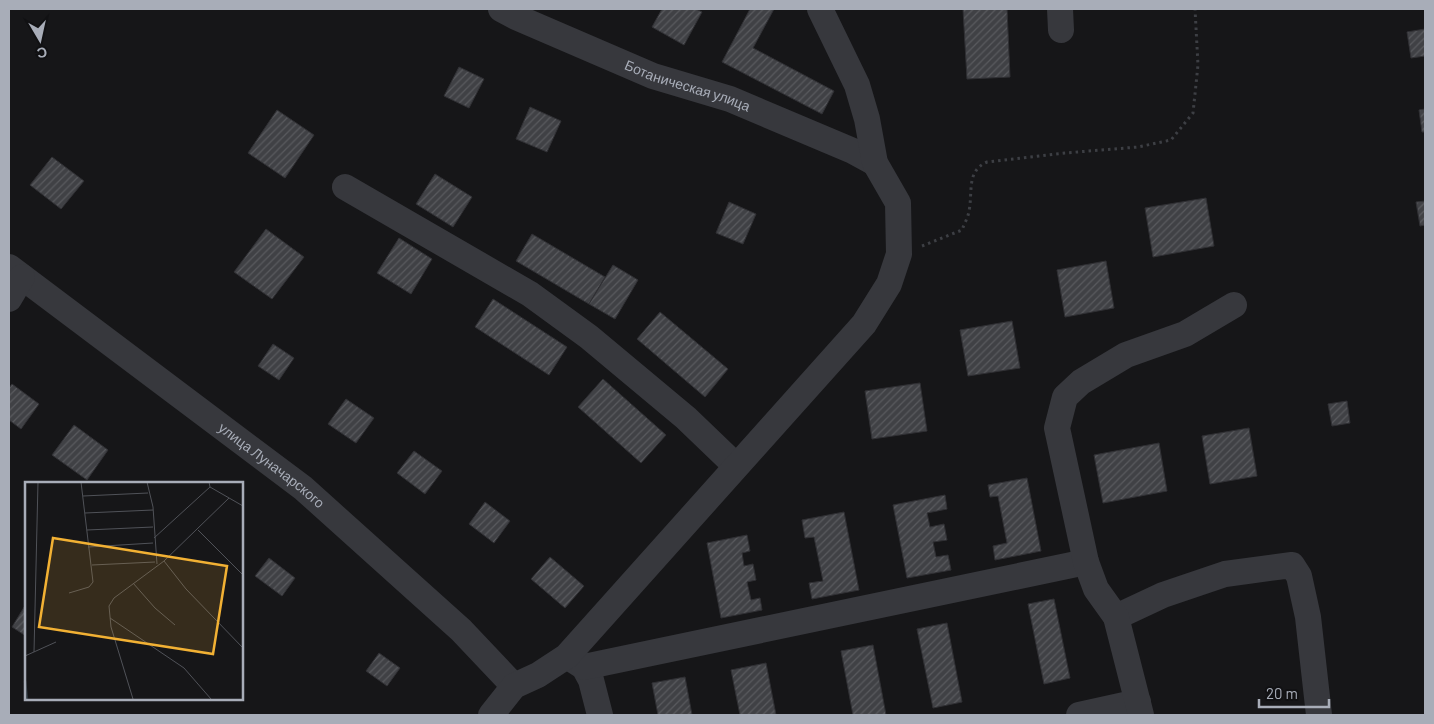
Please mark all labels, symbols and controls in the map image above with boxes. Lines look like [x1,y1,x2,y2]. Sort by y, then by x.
north arrow [15,15,65,65]
text: С [36,44,48,63]
street label: Ботаническая улица [622,56,753,115]
street label: улица Луначарского [215,419,328,511]
inset map [25,482,242,699]
scale bar [1259,676,1329,708]
text: 20 m [1266,684,1298,702]

